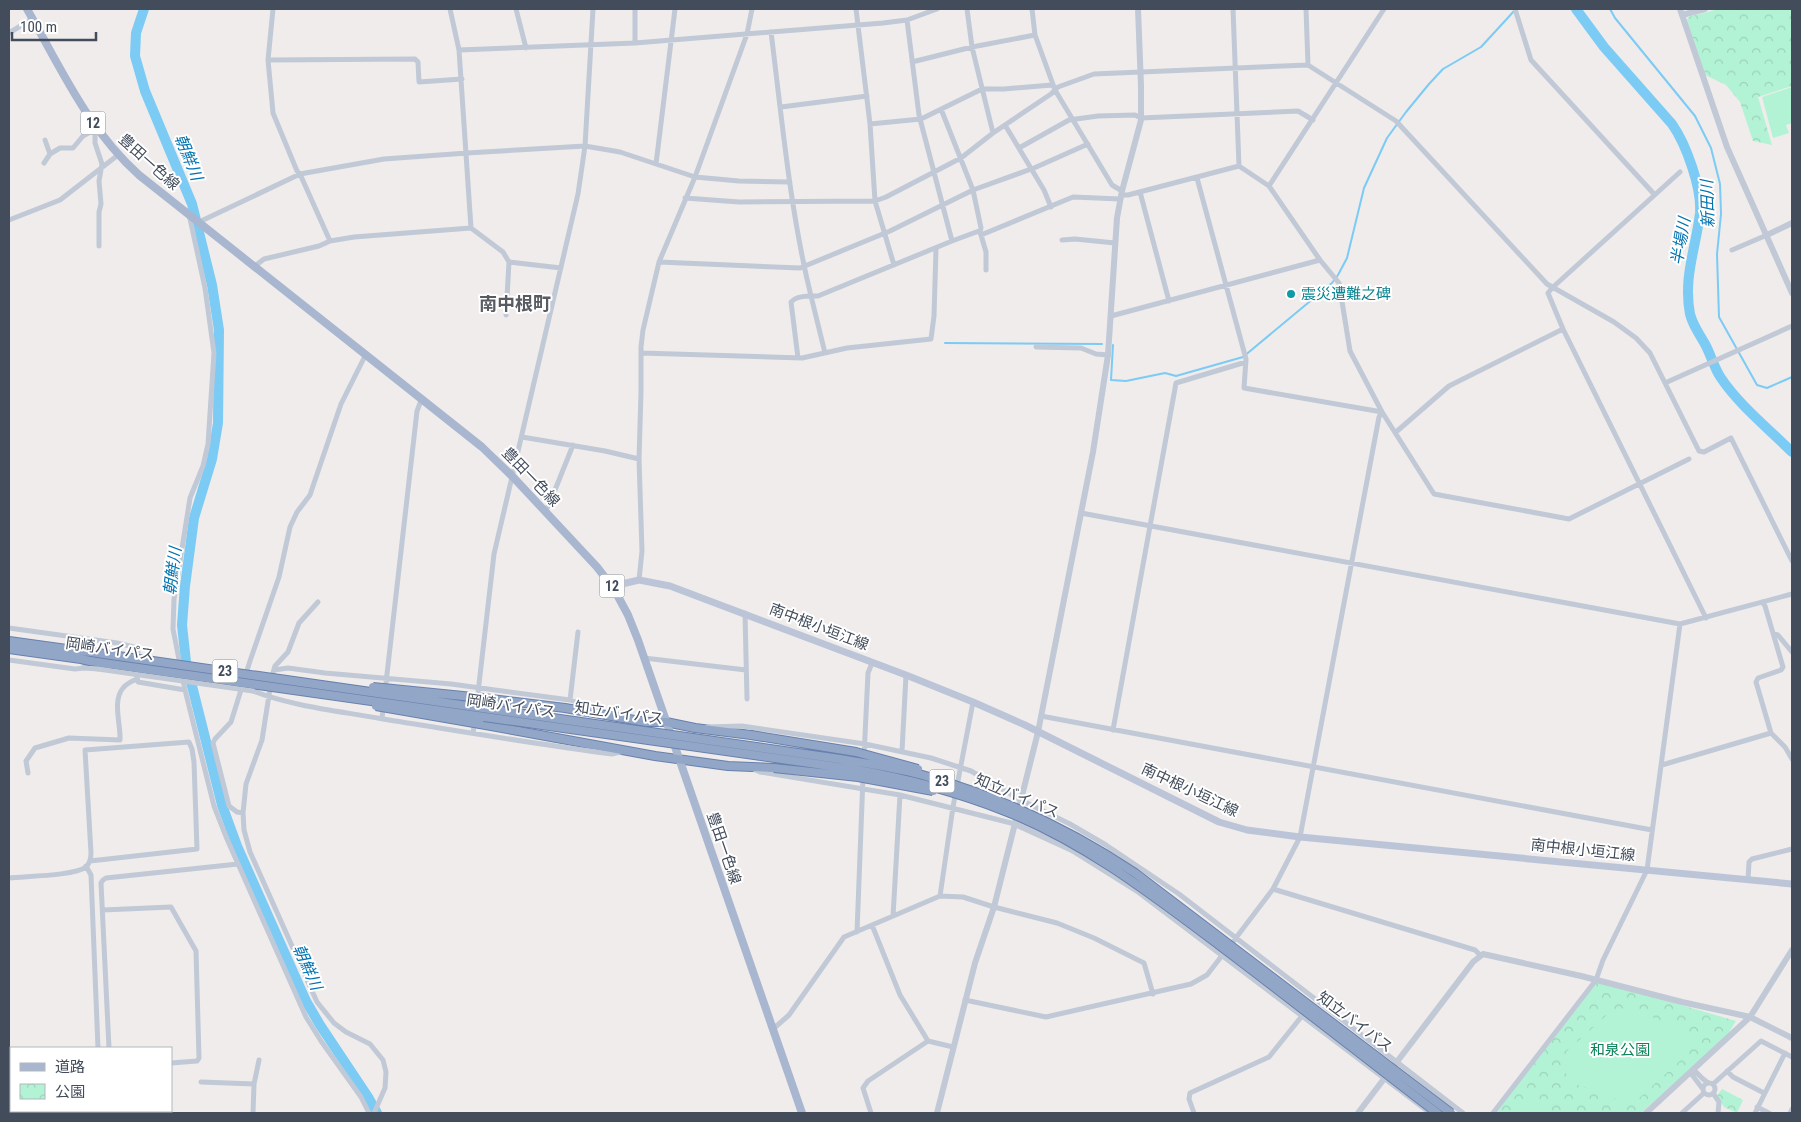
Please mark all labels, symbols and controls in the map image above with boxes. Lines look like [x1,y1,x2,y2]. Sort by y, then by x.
scale bar [12,10,96,42]
text: 100 m [20,18,57,36]
road number: 12 [80,112,106,134]
street label: 豊田一色線 [115,130,183,194]
water label: 朝鮮川 [171,131,207,185]
water label: 新田川 [1697,178,1718,228]
water label: 半場川 [1667,214,1694,266]
place label: 震災遭難之碑 [1301,285,1391,303]
marker: 震災遭難之碑 [1285,288,1297,300]
district label: 南中根町 [479,293,551,314]
street label: 豊田一色線 [498,444,564,510]
water label: 朝鮮川 [160,544,185,596]
road number: 12 [600,574,624,598]
street label: 南中根小垣江線 [767,600,871,654]
street label: 岡崎バイパス [64,634,156,664]
road number: 23 [212,659,238,682]
street label: 岡崎バイパス [465,691,557,721]
street label: 知立バイパス [573,698,665,728]
street label: 南中根小垣江線 [1139,760,1241,820]
road number: 23 [930,769,954,792]
street label: 知立バイパス [972,770,1062,822]
street label: 豊田一色線 [703,810,745,886]
street label: 南中根小垣江線 [1530,836,1636,864]
water label: 朝鮮川 [289,941,327,995]
street label: 知立バイパス [1314,988,1396,1056]
park label: 和泉公園 [1590,1041,1650,1059]
legend [10,1047,172,1112]
text: 道路 [55,1058,85,1076]
text: 公園 [55,1083,85,1101]

